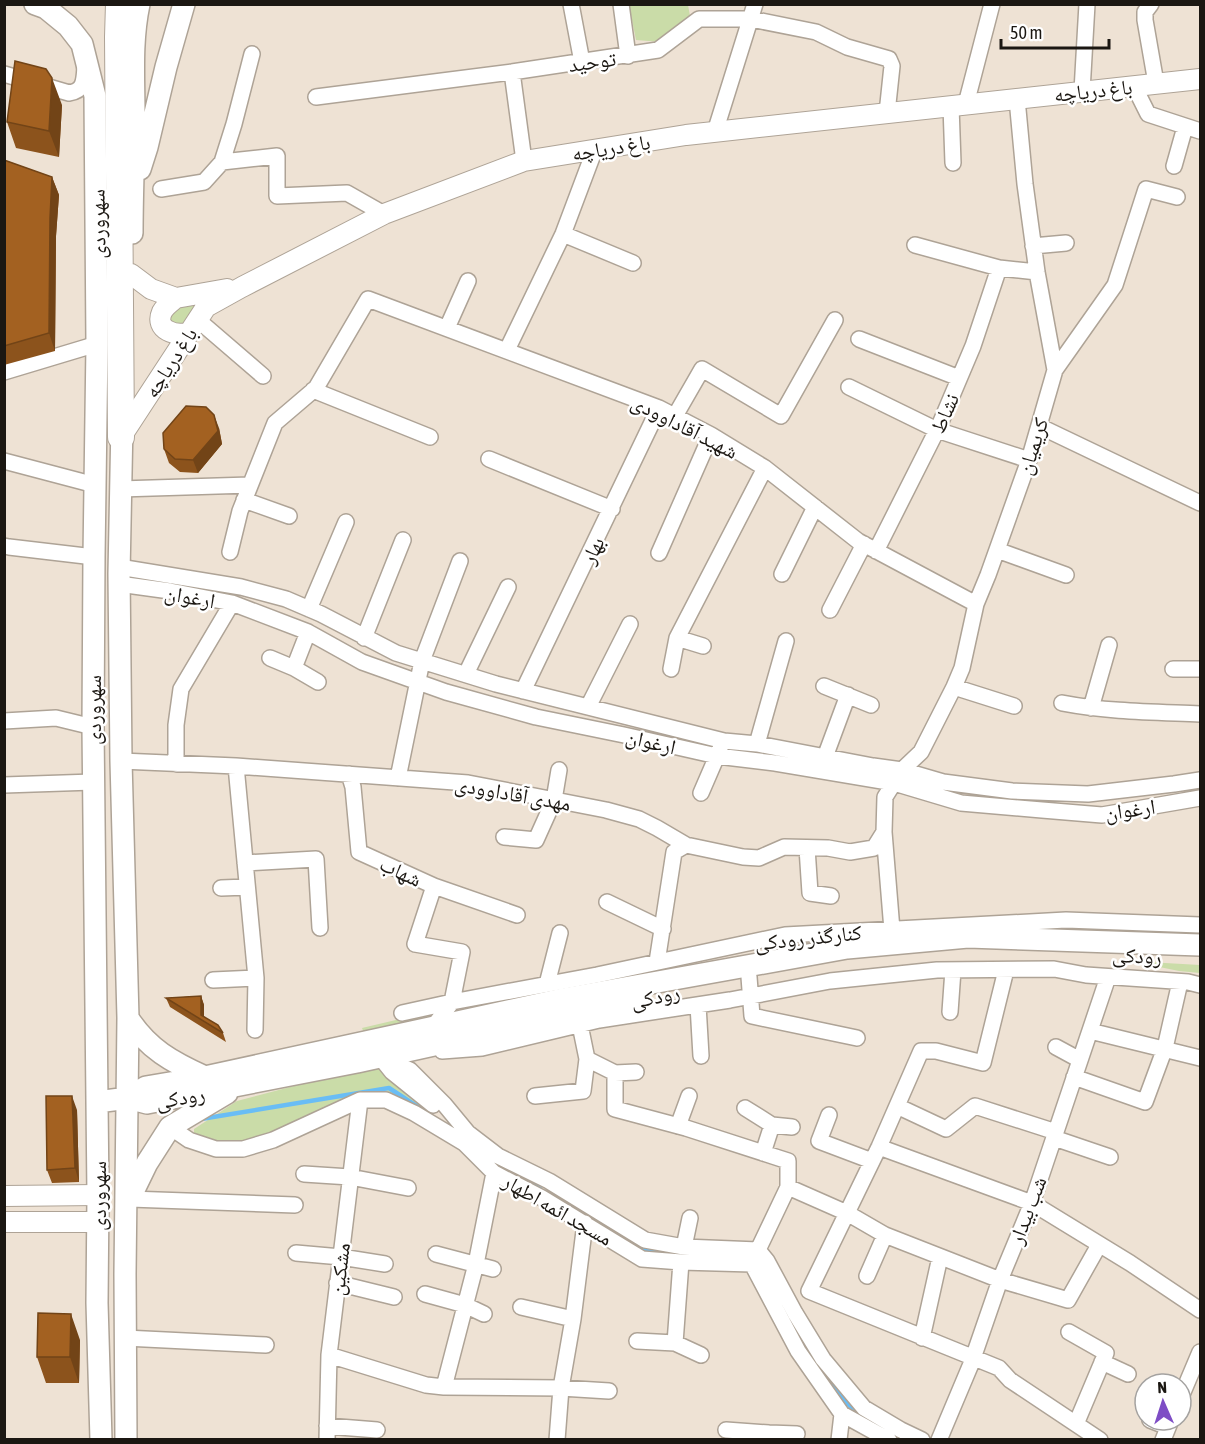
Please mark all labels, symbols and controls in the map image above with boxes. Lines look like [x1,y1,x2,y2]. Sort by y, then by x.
scale bar [1001,12,1109,50]
text: 50 m [1010,22,1042,43]
street label: توحید [567,46,617,77]
street label: باغ دریاچه [1053,74,1134,108]
street label: باغ دریاچه [570,129,652,167]
street label: سهروردی [84,189,111,259]
street label: باغ دریاچه [138,322,203,403]
street label: شهید آقاداوودی [627,389,742,464]
street label: نشاط [925,389,963,437]
street label: کریمیان [1012,414,1053,478]
street label: بهار [575,533,610,569]
street label: ارغوان [163,580,217,613]
street label: سهروردی [81,675,106,745]
street label: ارغوان [623,724,678,759]
street label: مهدی آقاداوودی [453,771,573,816]
street label: ارغوان [1103,794,1157,825]
street label: شهاب [376,851,426,892]
street label: کنارگذر رودکی [753,919,863,957]
street label: رودکی [1111,942,1162,970]
street label: رودکی [628,979,682,1015]
street label: رودکی [153,1081,207,1115]
street label: سهروردی [86,1161,111,1231]
street label: مسجد ائمه اطهار [498,1168,617,1251]
street label: شب بیدار [1003,1173,1051,1248]
street label: مشکین [324,1241,356,1297]
north arrow [1133,1372,1193,1432]
text: N [1157,1378,1167,1396]

